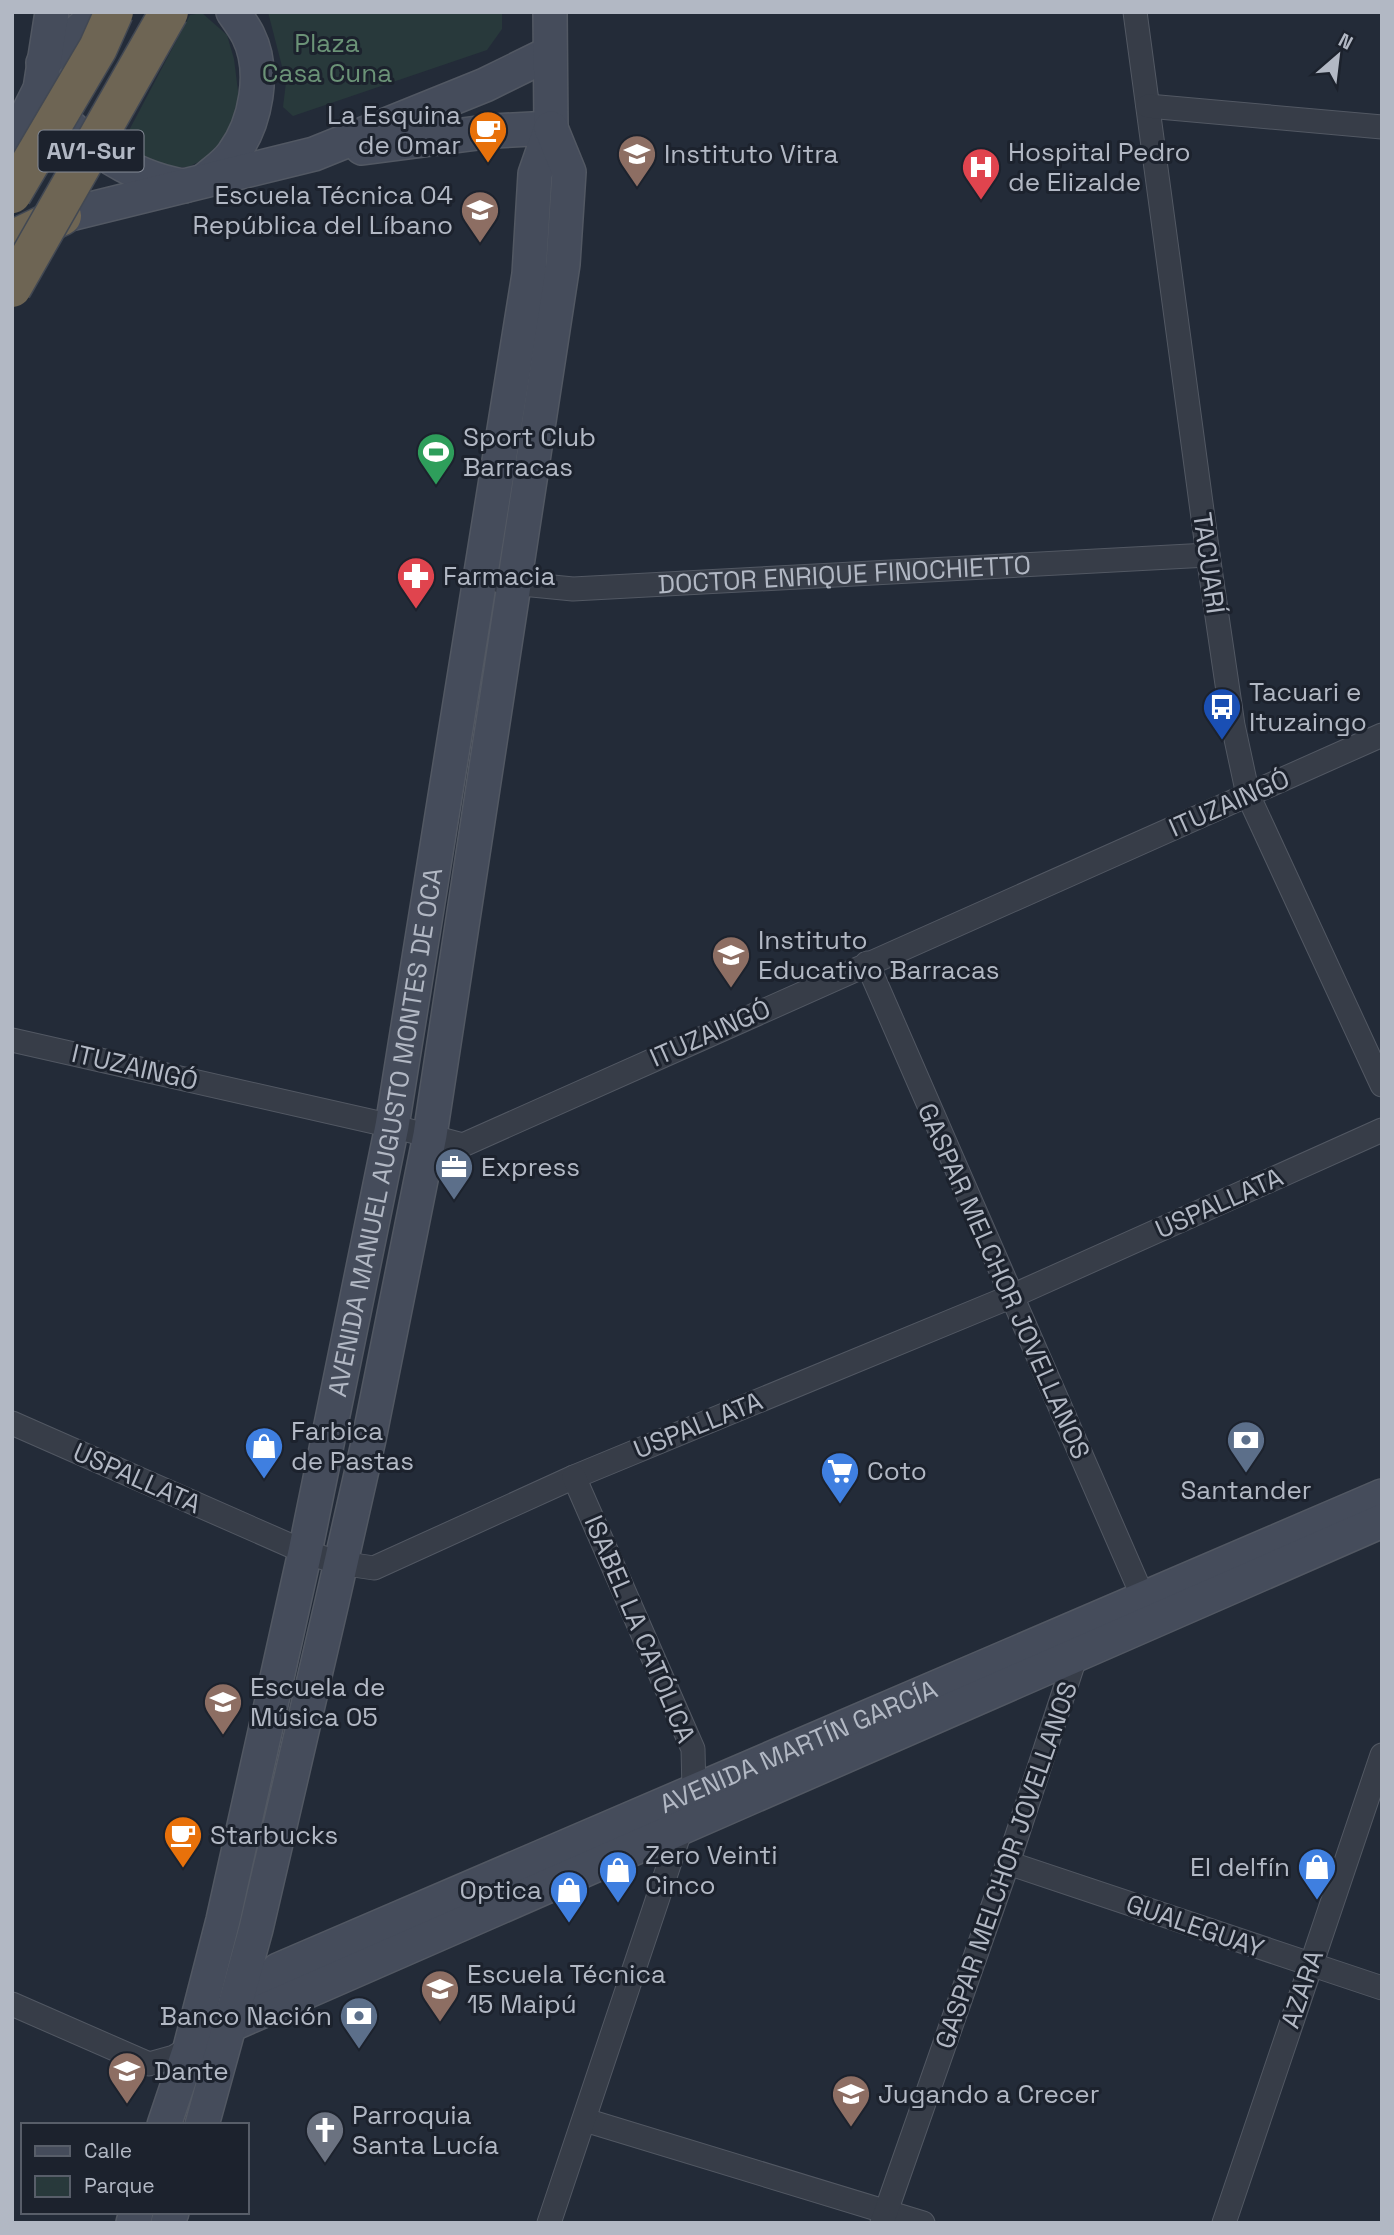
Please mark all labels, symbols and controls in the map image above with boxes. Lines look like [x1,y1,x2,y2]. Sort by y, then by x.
north arrow [1303,21,1373,91]
park label: Plaza Casa Cuna [262,26,392,90]
text: N [1334,27,1357,55]
place label: La Esquina de Omar [327,98,461,162]
cafe icon: La Esquina de Omar [467,109,509,164]
road number: AV1-Sur [38,131,144,172]
school or university icon: Instituto Vitra [616,133,658,188]
place label: Hospital Pedro de Elizalde [1008,135,1191,199]
place label: Instituto Vitra [664,137,839,171]
hospital icon: Hospital Pedro de Elizalde [960,146,1002,201]
place label: Escuela Técnica 04 República del Líbano [192,178,453,242]
school or university icon: Escuela Técnica 04 República del Líbano [459,189,501,244]
place label: Sport Club Barracas [463,420,596,484]
sports icon: Sport Club Barracas [415,431,457,486]
street label: TACUARÍ [1185,510,1233,616]
street label: DOCTOR ENRIQUE FINOCHIETTO [657,548,1032,601]
pharmacy icon: Farmacia [395,555,437,610]
place label: Farmacia [443,559,555,593]
place label: Tacuari e Ituzaingo [1249,675,1367,739]
bus stop icon: Tacuari e Ituzaingo [1201,686,1243,741]
street label: ITUZAINGÓ [1163,761,1295,845]
street label: AVENIDA MANUEL AUGUSTO MONTES DE OCA [320,865,450,1400]
place label: Instituto Educativo Barracas [758,923,1000,987]
school or university icon: Instituto Educativo Barracas [710,934,752,989]
street label: ITUZAINGÓ [644,991,776,1075]
street label: ITUZAINGÓ [69,1036,201,1098]
street label: GASPAR MELCHOR JOVELLANOS [910,1098,1098,1464]
office icon: Express [433,1146,475,1201]
place label: Express [481,1150,580,1184]
street label: USPALLATA [1150,1160,1288,1246]
street label: USPALLATA [628,1384,768,1466]
place label: Farbica de Pastas [291,1414,414,1478]
bank icon: Santander [1225,1419,1267,1474]
shop icon: Farbica de Pastas [243,1425,285,1480]
street label: USPALLATA [68,1435,206,1521]
supermarket icon: Coto [819,1450,861,1505]
place label: Coto [867,1454,927,1488]
place label: Santander [1180,1473,1312,1507]
street label: ISABEL LA CATÓLICA [577,1510,703,1748]
place label: Escuela de Música 05 [250,1670,385,1734]
street label: AVENIDA MARTÍN GARCÍA [654,1672,943,1821]
street label: GASPAR MELCHOR JOVELLANOS [927,1677,1085,2053]
school or university icon: Escuela de Música 05 [202,1681,244,1736]
cafe icon: Starbucks [162,1814,204,1869]
place label: Starbucks [210,1818,338,1852]
place label: Zero Veinti Cinco [645,1838,778,1902]
shop icon: El delfín [1296,1846,1338,1901]
shop icon: Zero Veinti Cinco [597,1849,639,1904]
place label: El delfín [1190,1850,1290,1884]
shop icon: Optica [548,1869,590,1924]
place label: Optica [460,1873,542,1907]
street label: GUALEGUAY [1122,1887,1269,1966]
street label: AZARA [1273,1945,1331,2033]
place label: Escuela Técnica 15 Maipú [467,1957,666,2021]
school or university icon: Escuela Técnica 15 Maipú [419,1968,461,2023]
bank icon: Banco Nación [338,1995,380,2050]
place label: Banco Nación [160,1999,332,2033]
school or university icon: Dante [106,2050,148,2105]
place label: Dante [154,2054,229,2088]
school or university icon: Jugando a Crecer [830,2073,872,2128]
place label: Jugando a Crecer [878,2077,1100,2111]
place label: Parroquia Santa Lucía [352,2098,499,2162]
church icon: Parroquia Santa Lucía [304,2109,346,2164]
legend [21,2123,248,2214]
text: Calle [84,2137,132,2164]
text: Parque [84,2172,155,2199]

